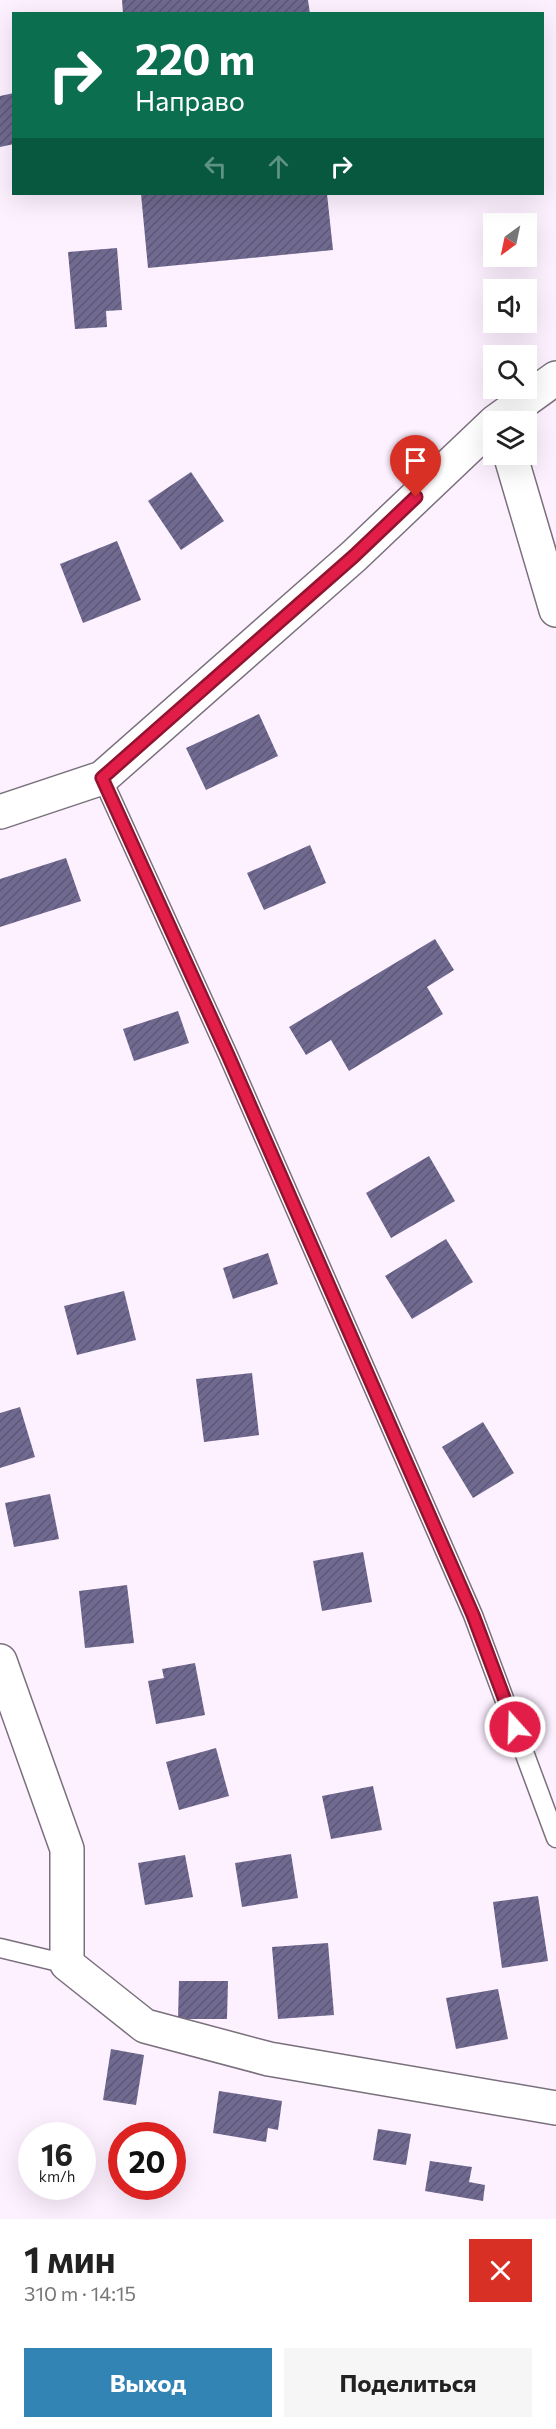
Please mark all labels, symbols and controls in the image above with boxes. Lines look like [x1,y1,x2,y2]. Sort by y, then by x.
text: 220 m [135,32,255,84]
icon: right [36,36,114,114]
text: Направо [135,84,245,117]
icon: left [199,150,232,183]
icon: ahead [262,150,295,183]
icon: right [325,150,358,183]
north arrow [483,213,537,267]
map controls [483,213,537,465]
button: sound [483,279,537,333]
button: search [483,345,537,399]
button: layers [483,411,537,465]
pin [390,435,441,497]
icon: arrive [399,444,432,477]
position arrow [483,1695,547,1759]
speed limit sign: 20 [108,2122,186,2200]
text: 16 [41,2135,73,2172]
text: km/h [39,2167,75,2185]
text: 1 мин [24,2236,116,2280]
button: close [469,2239,532,2302]
text: 310 m · 14:15 [24,2281,136,2305]
button: Выход [24,2348,272,2417]
button: Поделиться [284,2348,532,2417]

